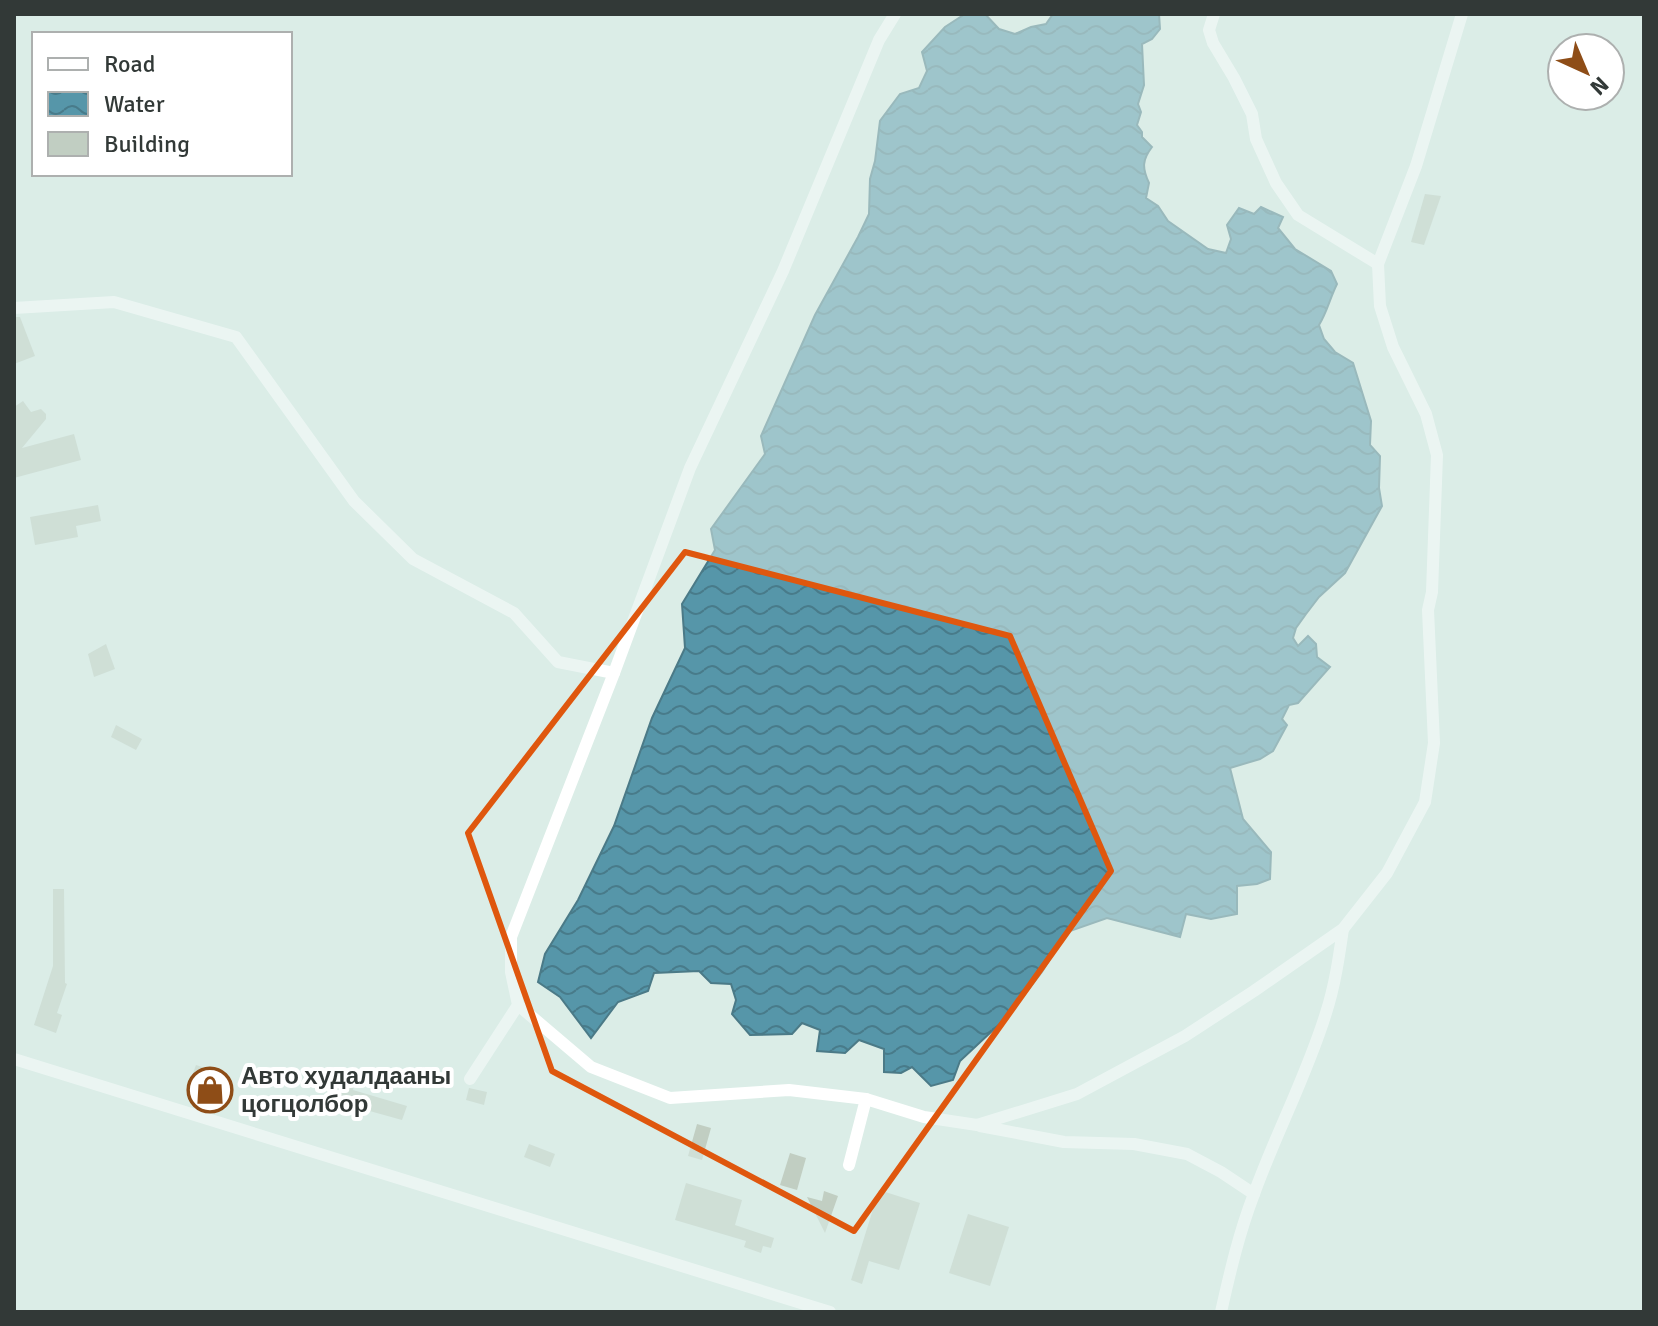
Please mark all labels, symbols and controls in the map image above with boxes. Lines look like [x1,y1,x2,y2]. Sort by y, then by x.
legend [32,32,292,176]
north arrow [1546,32,1626,112]
text: Road [104,49,155,79]
text: N [1585,71,1614,101]
text: Water [104,89,165,119]
text: Building [104,129,190,159]
place label: Авто худалдааны цогцолбор [241,1061,451,1119]
shop icon: Авто худалдааны цогцолбор [186,1066,234,1114]

